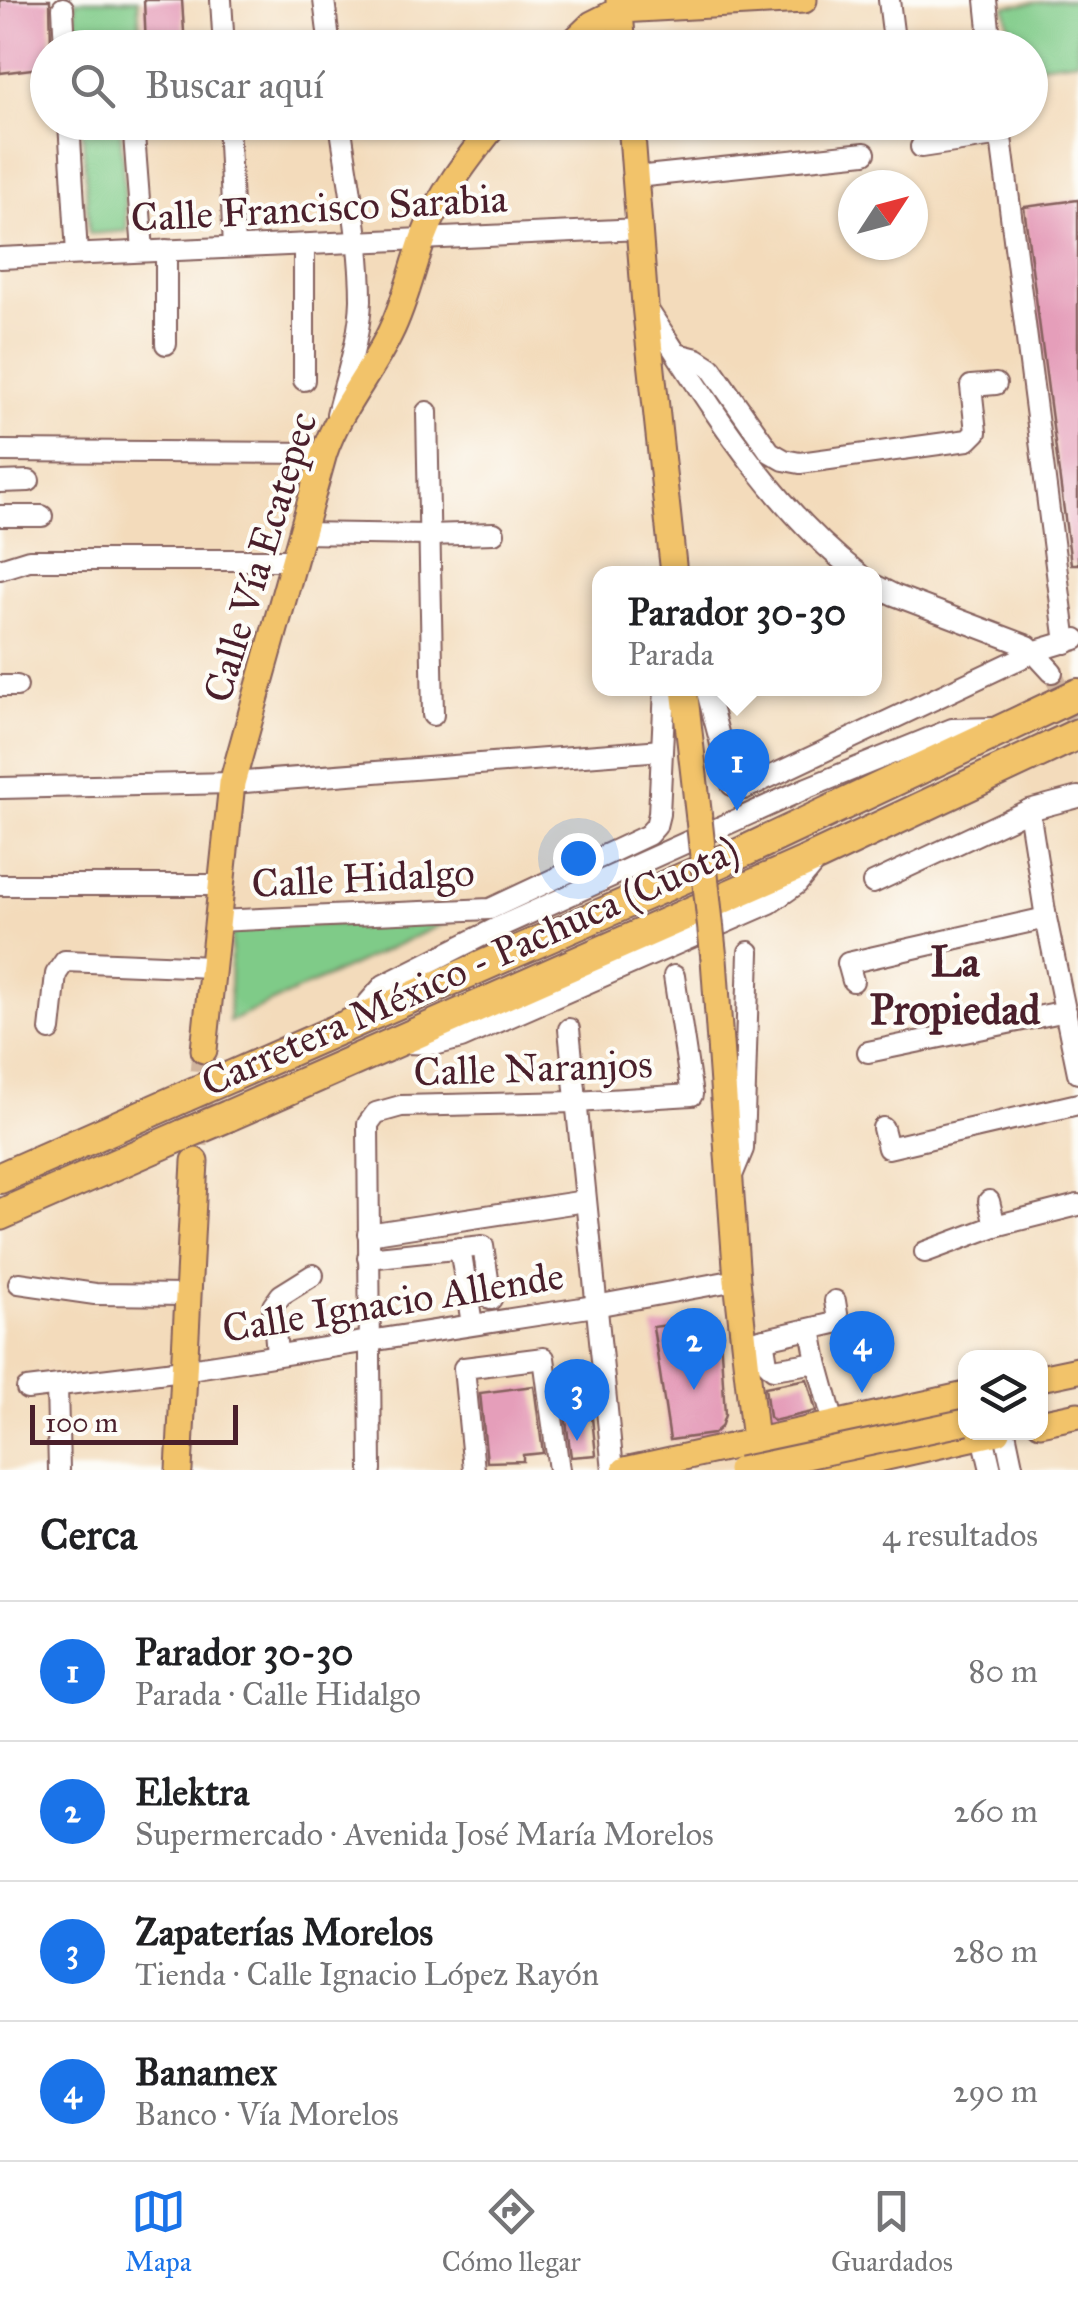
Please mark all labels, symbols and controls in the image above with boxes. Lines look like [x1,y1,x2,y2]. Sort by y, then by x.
search box [30,30,1048,140]
icon: search [65,58,120,113]
text: Buscar aquí [145,62,324,108]
north arrow [838,170,928,260]
street label: Calle Francisco Sarabia [129,174,509,242]
street label: Calle Vía Ecatepec [193,406,327,708]
popup [592,566,882,696]
text: Parador 30-30 [628,589,846,635]
text: Parada [628,635,714,674]
pin: 1 [704,728,770,811]
street label: Carretera México - Pachuca (Cuota) [194,825,746,1107]
your location [553,833,604,884]
street label: Calle Hidalgo [250,848,476,908]
district label: La Propiedad [870,936,1041,1036]
street label: Calle Naranjos [413,1039,653,1097]
street label: Calle Ignacio Allende [219,1251,567,1353]
pin: 2 [662,1308,726,1390]
pin: 4 [830,1310,894,1393]
map controls [958,1350,1048,1440]
button: layers [958,1350,1048,1440]
pin: 3 [544,1358,610,1441]
scale bar [30,1400,238,1444]
text: 100 m [45,1405,118,1440]
text: Cerca [40,1509,137,1561]
text: 4 resultados [882,1516,1038,1555]
text: Parador 30-30 [135,1629,353,1675]
text: 1 [66,1652,79,1691]
text: 80 m [969,1652,1038,1691]
text: Parada · Calle Hidalgo [135,1675,421,1714]
text: Elektra [135,1769,249,1815]
text: 2 [65,1792,80,1831]
text: 260 m [953,1792,1038,1831]
text: Supermercado · Avenida José María Morelos [135,1815,714,1854]
text: Zapaterías Morelos [135,1909,433,1955]
text: 3 [66,1932,79,1971]
text: 280 m [953,1932,1038,1971]
text: Tienda · Calle Ignacio López Rayón [135,1955,599,1994]
text: Banamex [135,2049,277,2095]
text: 4 [64,2072,81,2111]
text: 290 m [953,2072,1038,2111]
text: Banco · Vía Morelos [135,2095,399,2134]
tab: Mapa [125,2184,192,2279]
tab: Cómo llegar [442,2184,581,2279]
tab: Guardados [831,2184,953,2279]

